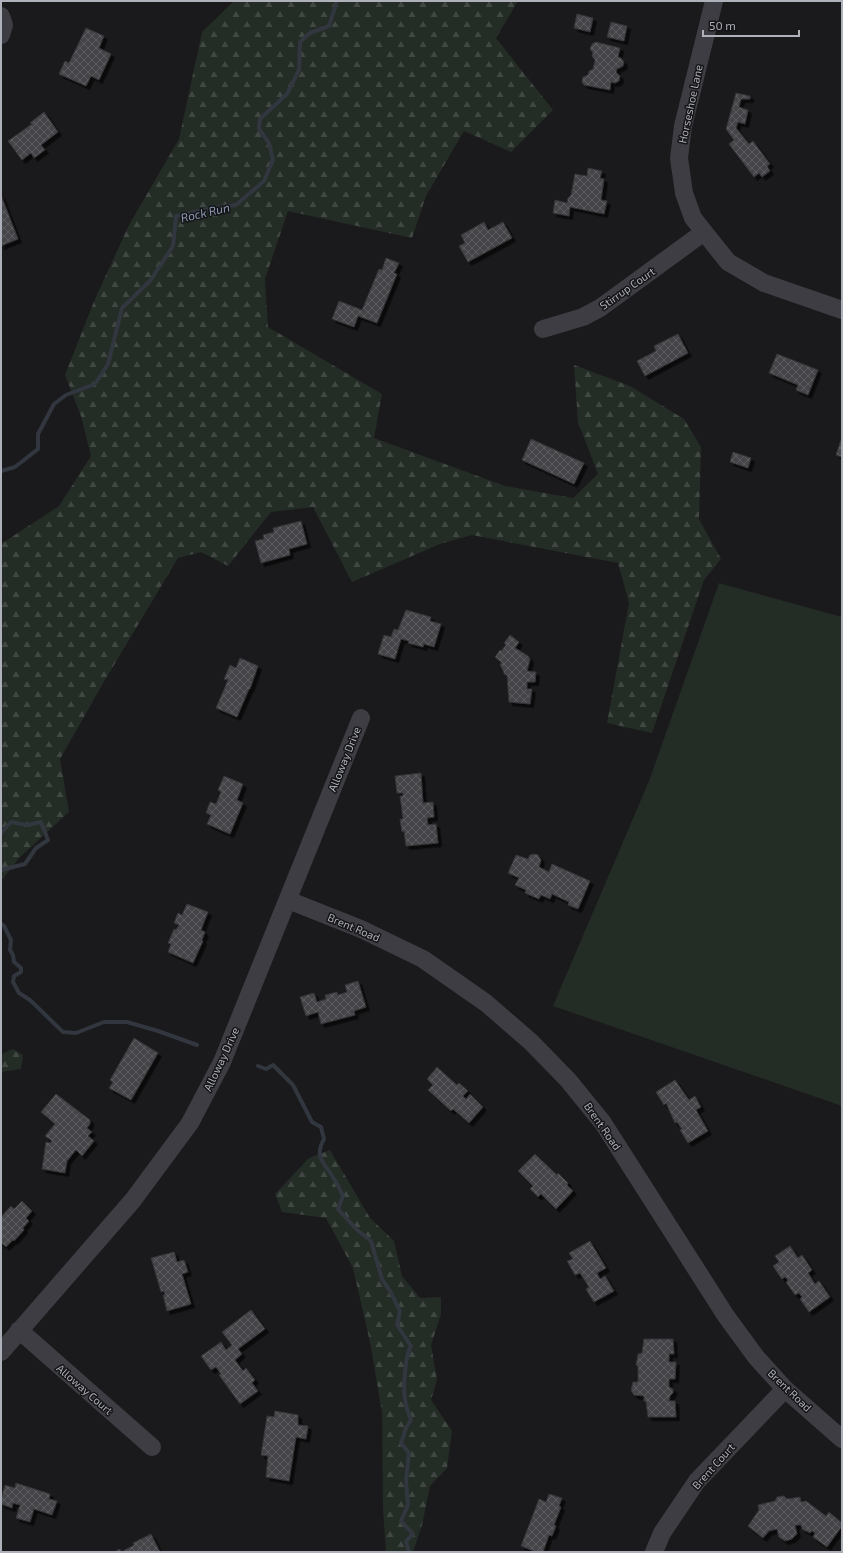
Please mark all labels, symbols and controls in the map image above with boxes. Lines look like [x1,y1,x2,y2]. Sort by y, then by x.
scale bar [703,12,799,38]
text: 50 m [709,18,736,32]
street label: Horseshoe Lane [675,63,705,145]
water label: Rock Run [179,200,231,224]
street label: Stirrup Court [597,264,657,312]
street label: Alloway Drive [325,725,363,793]
street label: Brent Road [326,910,382,944]
street label: Alloway Drive [201,1025,241,1093]
street label: Brent Road [582,1100,624,1152]
street label: Alloway Court [54,1361,116,1417]
street label: Brent Road [766,1366,814,1414]
street label: Brent Court [689,1440,737,1492]

